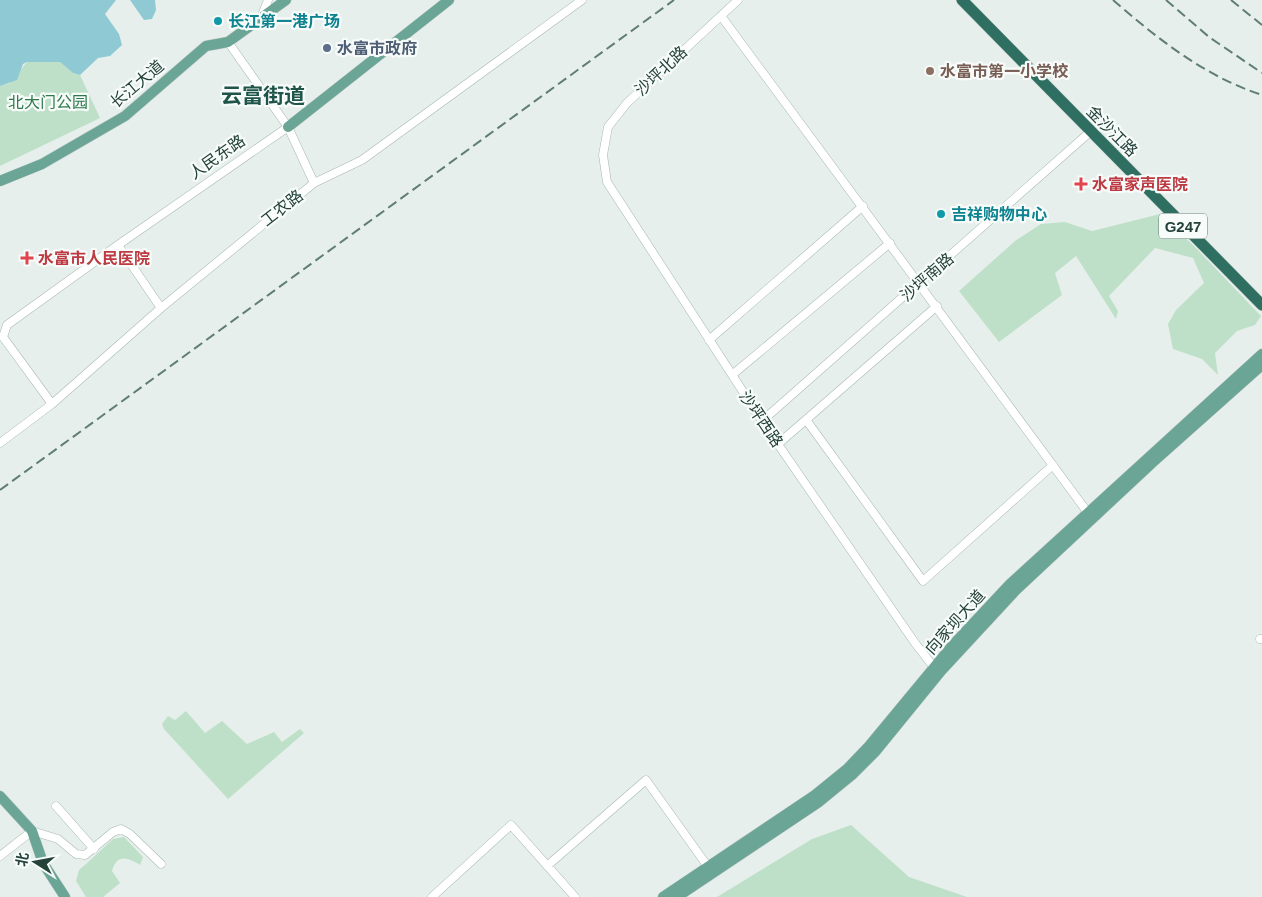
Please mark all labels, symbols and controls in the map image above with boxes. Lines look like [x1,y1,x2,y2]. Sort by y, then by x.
place label: 长江第一港广场 [228,13,340,30]
marker: 长江第一港广场 [212,15,224,27]
place label: 水富市政府 [337,40,417,57]
marker: 水富市政府 [321,42,333,54]
street label: 沙坪北路 [632,43,690,99]
street label: 长江大道 [107,57,167,111]
place label: 水富市第一小学校 [940,62,1069,80]
marker: 水富市第一小学校 [924,65,936,77]
district label: 云富街道 [221,84,305,107]
park label: 北大门公园 [8,94,88,111]
street label: 金沙江路 [1083,102,1141,160]
street label: 人民东路 [186,132,248,182]
place label: 水富家声医院 [1092,176,1188,193]
marker: 水富家声医院 [1074,177,1088,191]
street label: 工农路 [258,187,306,229]
place label: 吉祥购物中心 [951,206,1047,223]
marker: 吉祥购物中心 [935,208,947,220]
road number: G247 [1159,214,1207,238]
place label: 水富市人民医院 [38,250,150,267]
street label: 沙坪南路 [897,250,957,304]
marker: 水富市人民医院 [20,251,34,265]
street label: 沙坪西路 [736,388,786,450]
street label: 向家坝大道 [922,587,988,657]
north arrow [10,837,60,887]
text: 北 [13,851,31,868]

